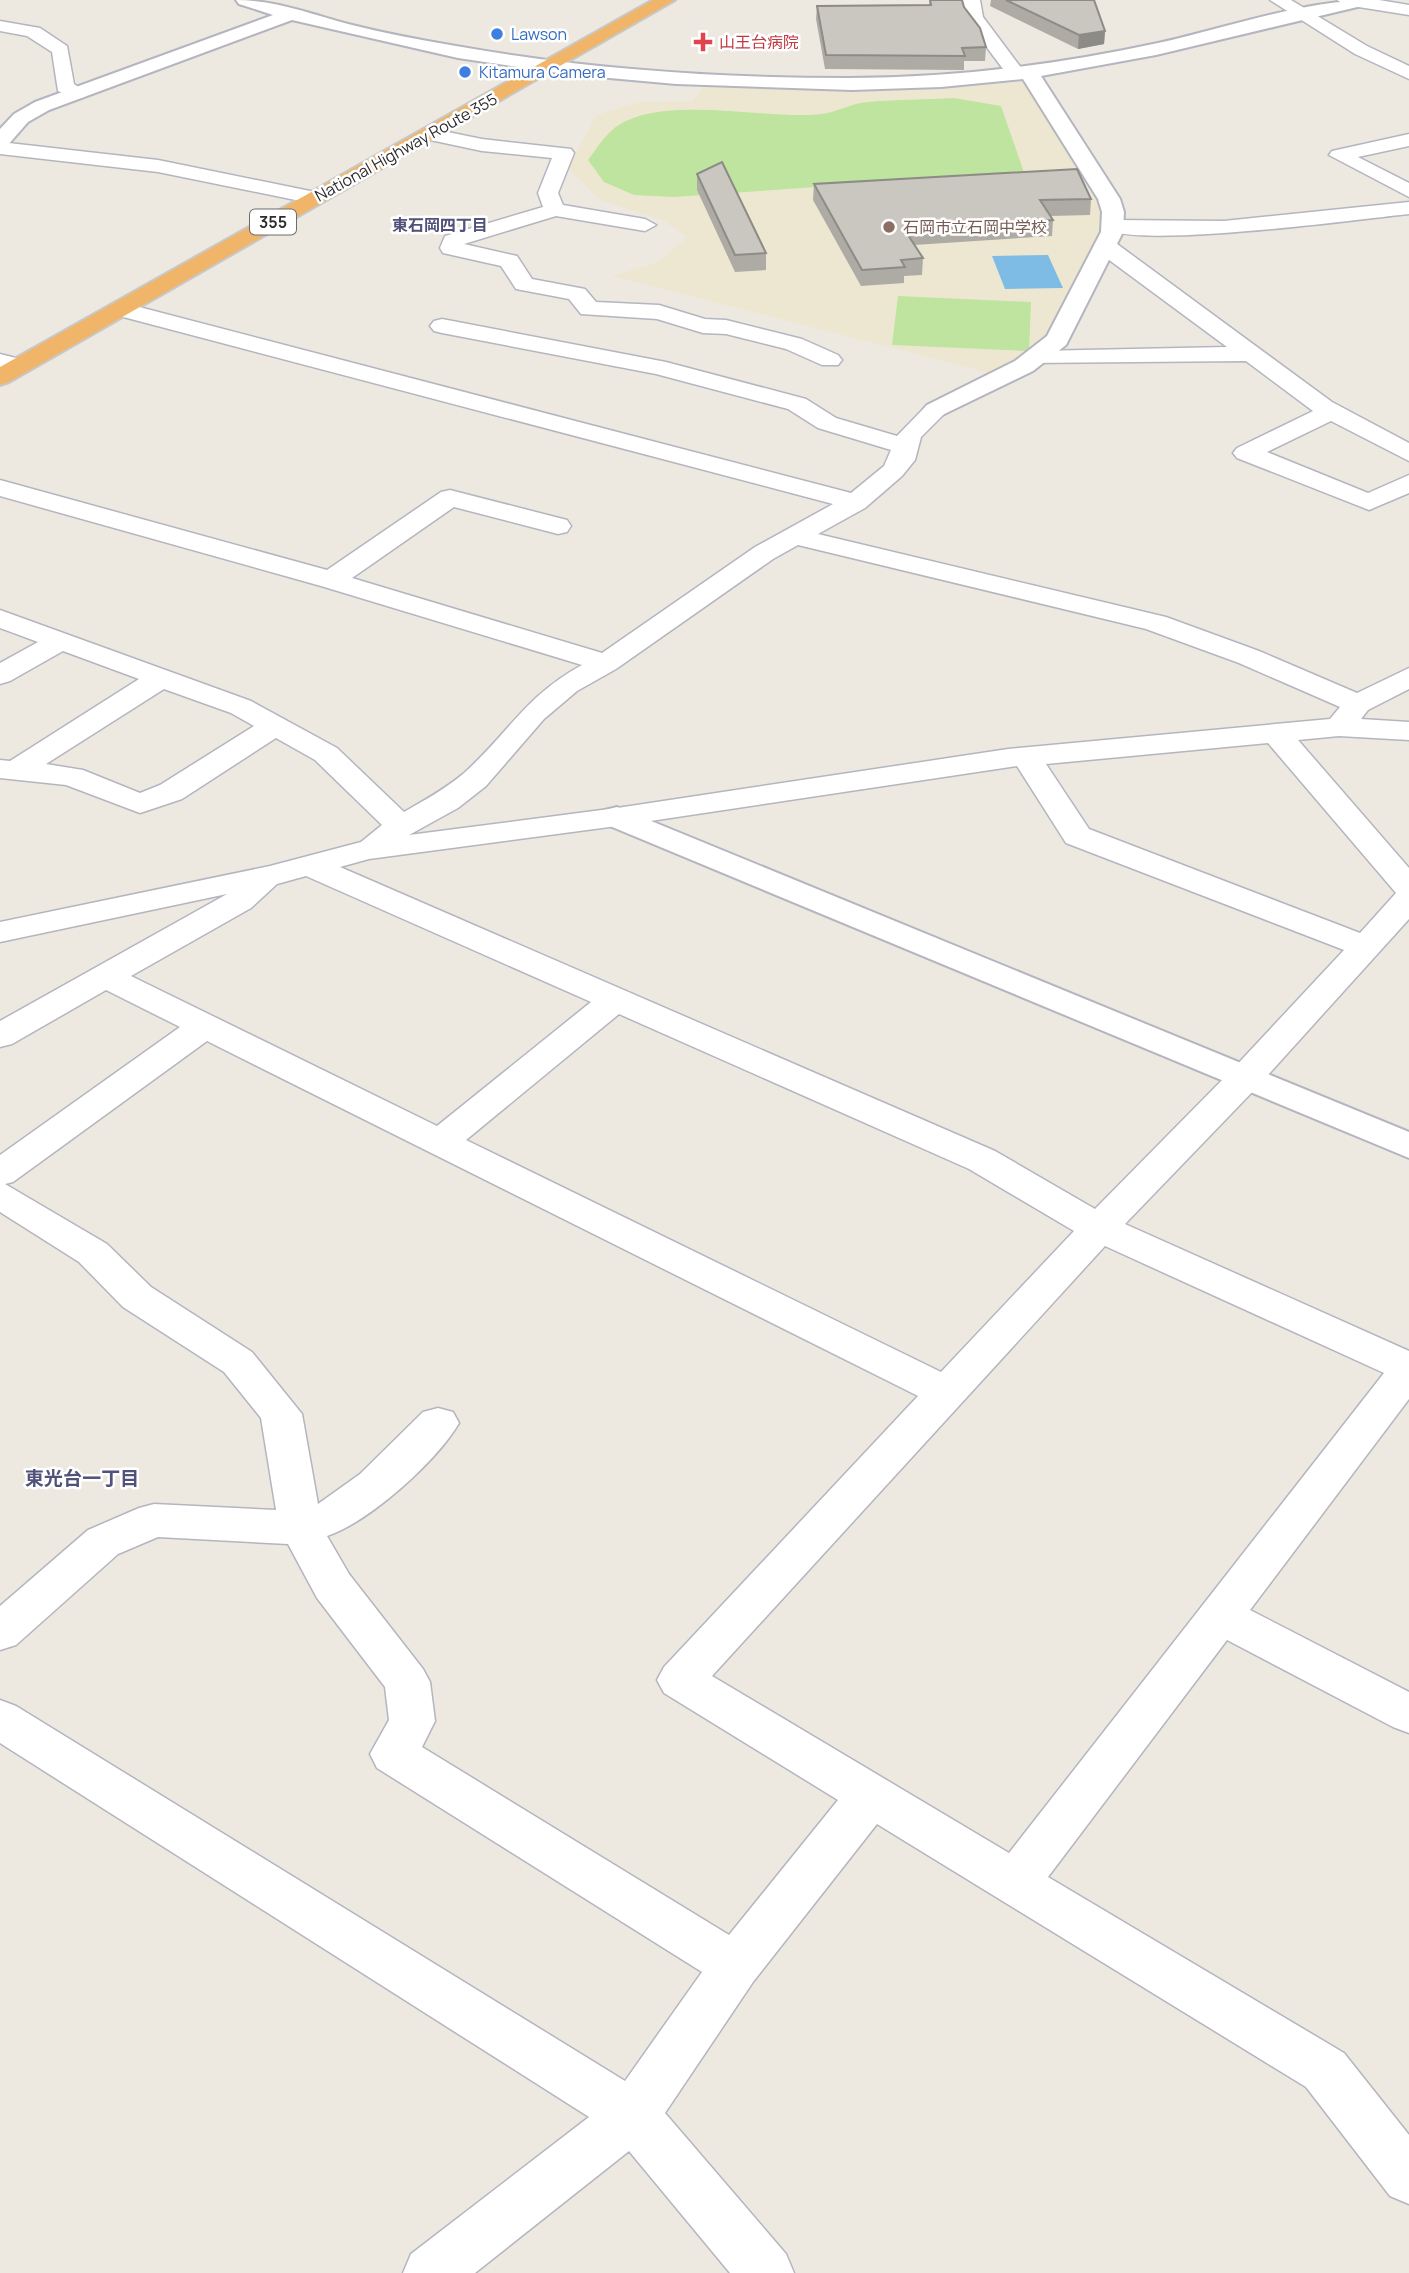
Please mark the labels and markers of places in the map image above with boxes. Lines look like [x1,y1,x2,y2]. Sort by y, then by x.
place label: Lawson [511,23,567,45]
marker: Lawson [489,26,505,42]
place label: 山王台病院 [719,31,799,53]
marker: 山王台病院 [693,32,713,52]
place label: Kitamura Camera [479,61,606,83]
marker: Kitamura Camera [457,64,473,80]
place label: 石岡市立石岡中学校 [903,216,1047,238]
marker: 石岡市立石岡中学校 [881,219,897,235]

